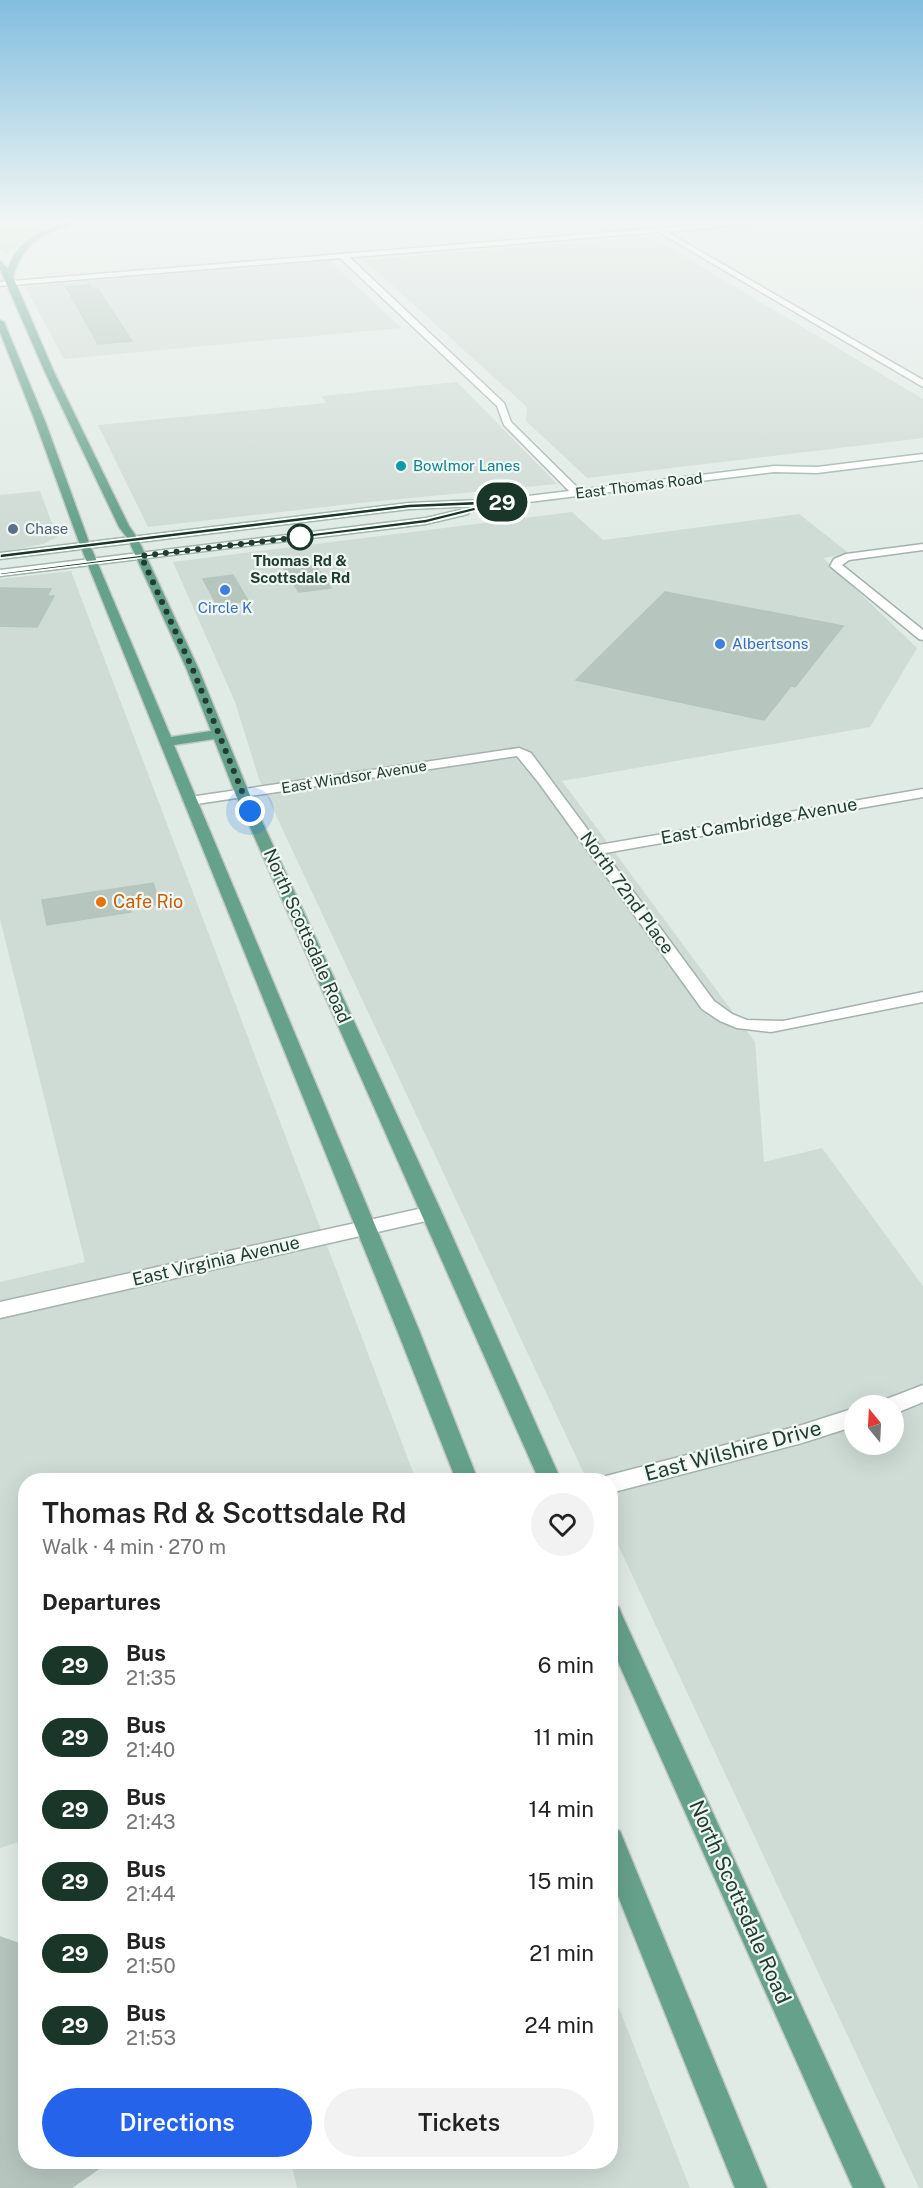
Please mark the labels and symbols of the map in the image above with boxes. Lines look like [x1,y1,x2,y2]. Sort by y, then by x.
place label: Bowlmor Lanes [413,457,520,474]
marker: Bowlmor Lanes [394,459,408,473]
street label: East Thomas Road [574,469,704,502]
line badge: 29 [475,482,529,522]
place label: Chase [25,520,68,537]
marker: Chase [6,522,20,536]
marker: Thomas Rd & Scottsdale Rd [287,524,313,550]
place label: Thomas Rd & Scottsdale Rd [250,552,350,586]
marker: Circle K [218,583,232,597]
place label: Circle K [198,599,252,616]
place label: Albertsons [732,635,808,652]
marker: Albertsons [713,637,727,651]
street label: East Windsor Avenue [280,757,428,796]
street label: East Cambridge Avenue [659,793,859,848]
your location [235,796,265,826]
street label: North 72nd Place [576,827,679,958]
street label: North Scottsdale Road [259,845,355,1026]
place label: Cafe Rio [113,891,183,912]
marker: Cafe Rio [94,895,108,909]
street label: East Virginia Avenue [130,1231,302,1290]
north arrow [844,1395,904,1455]
street label: East Wilshire Drive [642,1415,824,1486]
street label: North Scottsdale Road [684,1796,797,2007]

